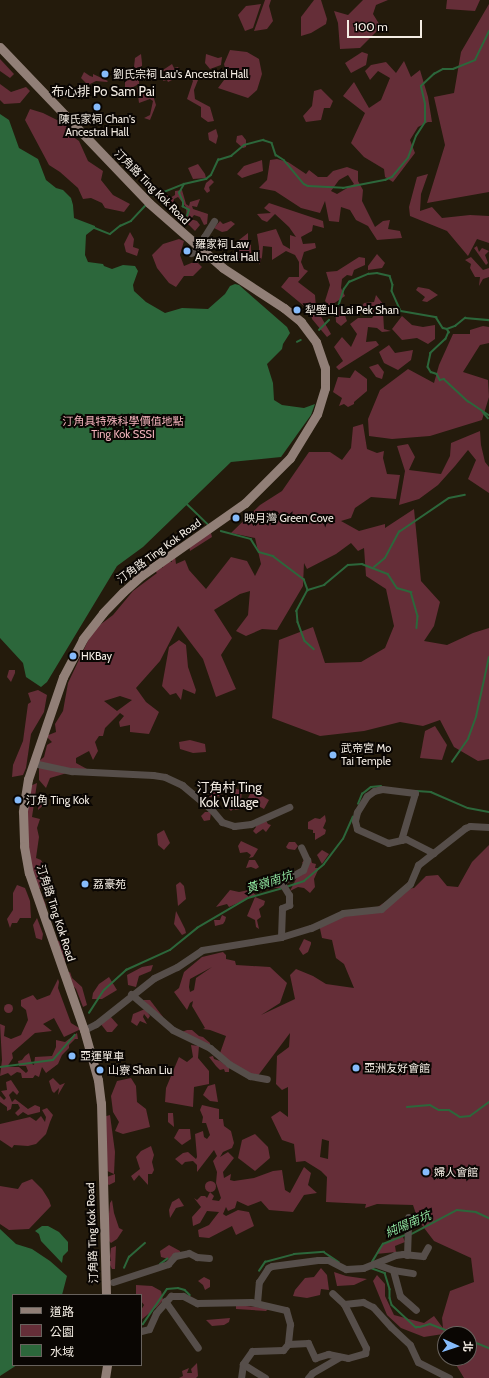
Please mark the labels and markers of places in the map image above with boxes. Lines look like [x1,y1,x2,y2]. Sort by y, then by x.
place label: 劉氏宗祠 Lau's Ancestral Hall [113,67,248,81]
marker: 劉氏宗祠 Lau's Ancestral Hall [100,69,110,79]
marker: 陳氏家祠 Chan's Ancestral Hall [92,102,102,112]
place label: 陳氏家祠 Chan's Ancestral Hall [59,113,135,139]
place label: 羅家祠 Law Ancestral Hall [195,238,259,264]
marker: 羅家祠 Law Ancestral Hall [182,246,192,256]
place label: 犁壁山 Lai Pek Shan [305,303,399,317]
marker: 犁壁山 Lai Pek Shan [292,305,302,315]
place label: 映月灣 Green Cove [244,511,334,525]
marker: 映月灣 Green Cove [231,513,241,523]
place label: HKBay [81,649,112,663]
marker: HKBay [68,651,78,661]
place label: 武帝宮 Mo Tai Temple [341,742,391,768]
marker: 武帝宮 Mo Tai Temple [328,750,338,760]
place label: 汀角 Ting Kok [26,793,90,807]
marker: 汀角 Ting Kok [13,795,23,805]
place label: 荔豪苑 [93,877,126,891]
marker: 荔豪苑 [80,879,90,889]
place label: 亞運單車 [80,1049,124,1063]
marker: 亞運單車 [67,1051,77,1061]
place label: 亞洲友好會館 [364,1061,430,1075]
place label: 山寮 Shan Liu [108,1063,172,1077]
marker: 亞洲友好會館 [351,1063,361,1073]
marker: 山寮 Shan Liu [95,1065,105,1075]
place label: 婦人會館 [434,1165,478,1179]
marker: 婦人會館 [421,1167,431,1177]

